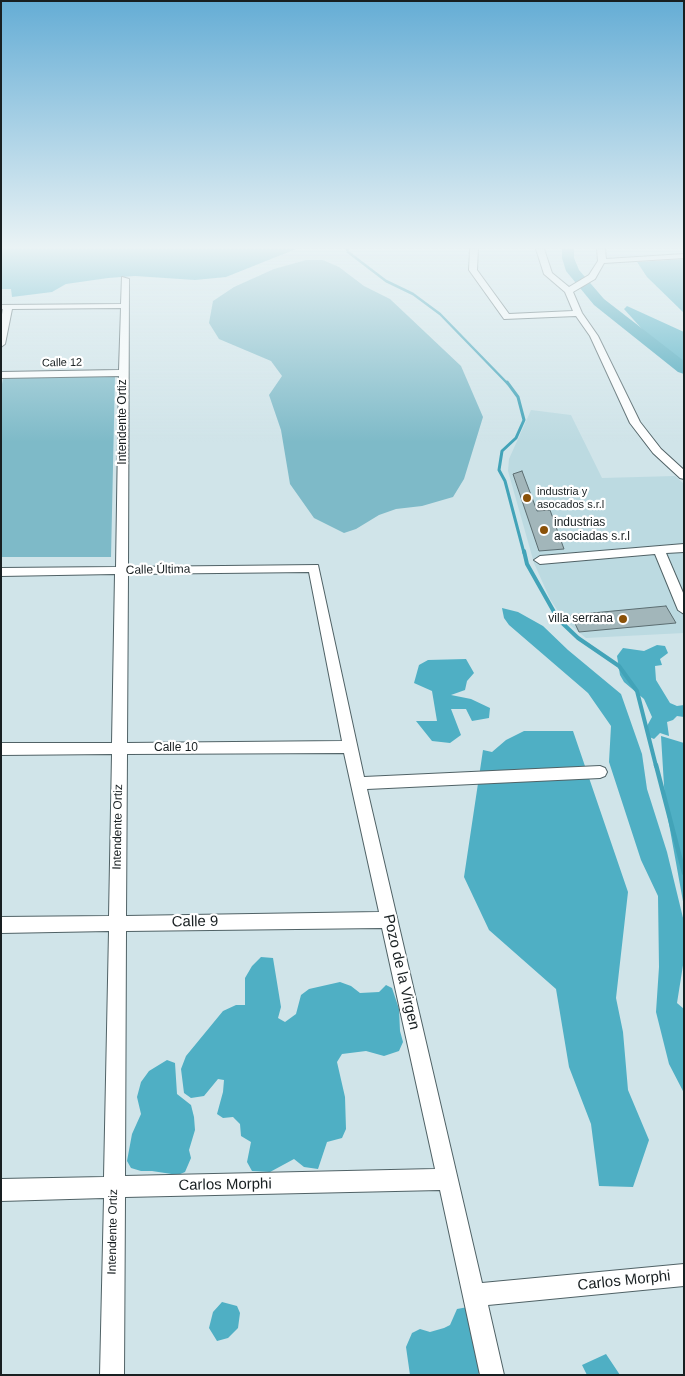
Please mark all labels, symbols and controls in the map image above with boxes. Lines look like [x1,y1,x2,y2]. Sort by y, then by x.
street label: Calle 12 [42,356,82,370]
street label: Intendente Ortiz [116,379,130,465]
place label: industria y asocados s.r.l [537,485,604,511]
marker: industria y asocados s.r.l [521,492,533,504]
place label: industrias asociadas s.r.l [554,516,630,544]
marker: industrias asociadas s.r.l [538,524,550,536]
street label: Calle Última [126,562,190,578]
place label: villa serrana [548,612,613,626]
marker: villa serrana [617,613,629,625]
street label: Calle 10 [154,741,198,755]
street label: Intendente Ortiz [110,784,126,870]
street label: Pozo de la Virgen [379,912,423,1032]
street label: Calle 9 [172,913,218,931]
street label: Carlos Morphi [178,1175,272,1195]
street label: Intendente Ortiz [105,1189,121,1275]
street label: Carlos Morphi [577,1267,671,1295]

